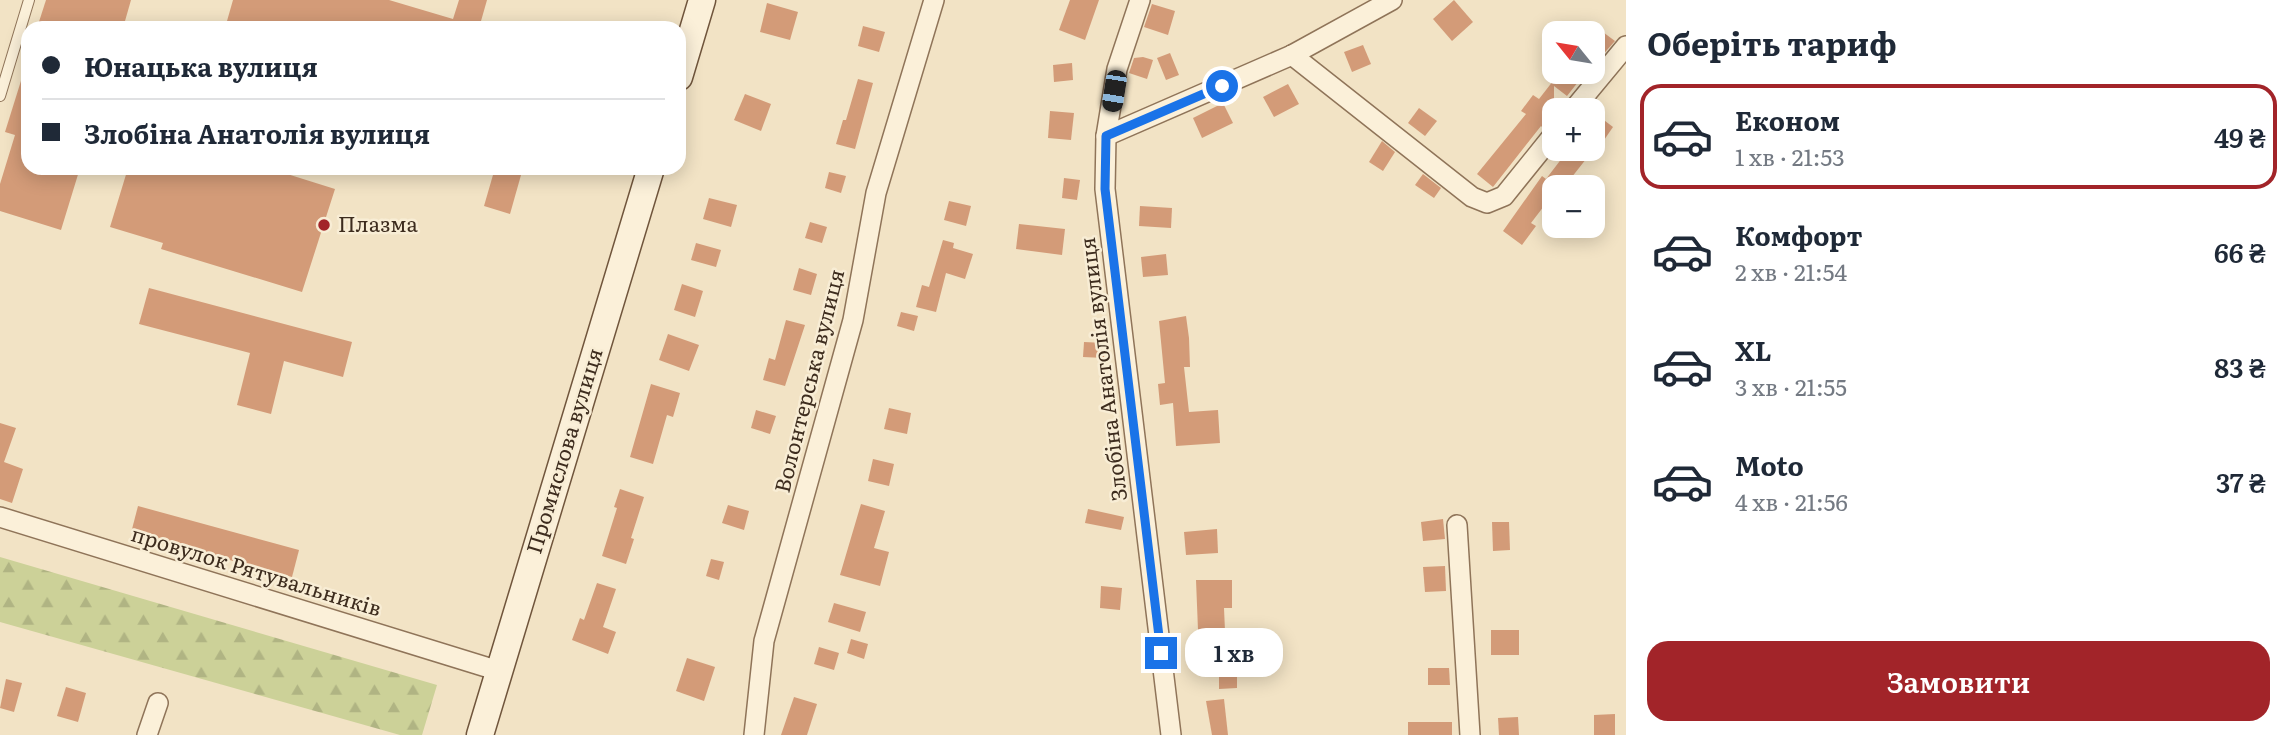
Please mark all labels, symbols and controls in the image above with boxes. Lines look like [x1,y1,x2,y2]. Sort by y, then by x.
text: Оберіть тариф [1647,18,1897,66]
north arrow [1542,21,1605,84]
map controls [1542,21,1605,238]
text: Юнацька вулиця [84,46,318,85]
car [1101,69,1128,113]
route start [1206,70,1238,102]
button: + [1542,98,1605,161]
text: Економ [1735,100,1840,139]
icon: car [1651,105,1714,168]
text: Злобіна Анатолія вулиця [84,113,430,152]
text: 49 ₴ [2214,117,2266,156]
text: 1 хв · 21:53 [1735,139,1845,173]
button: − [1542,175,1605,238]
place label: Плазма [338,207,418,238]
text: Комфорт [1735,215,1862,254]
marker: Плазма [316,217,332,233]
icon: car [1651,220,1714,283]
text: 66 ₴ [2214,232,2266,271]
street label: Злобіна Анатолія вулиця [1070,236,1133,503]
text: 2 хв · 21:54 [1735,254,1847,288]
street label: Волонтерська вулиця [765,265,850,495]
text: XL [1735,330,1772,369]
icon: car [1651,335,1714,398]
street label: Промислова вулиця [517,344,609,557]
text: 83 ₴ [2214,347,2266,386]
text: 3 хв · 21:55 [1735,369,1847,403]
text: Moto [1735,445,1804,484]
icon: car [1651,450,1714,513]
text: 37 ₴ [2216,462,2266,501]
text: 4 хв · 21:56 [1735,484,1848,518]
street label: провулок Рятувальників [128,517,386,623]
callout: 1 хв [1186,628,1284,678]
text: 1 хв [1213,635,1255,669]
route end [1145,637,1177,669]
button: Замовити [1647,641,2270,721]

